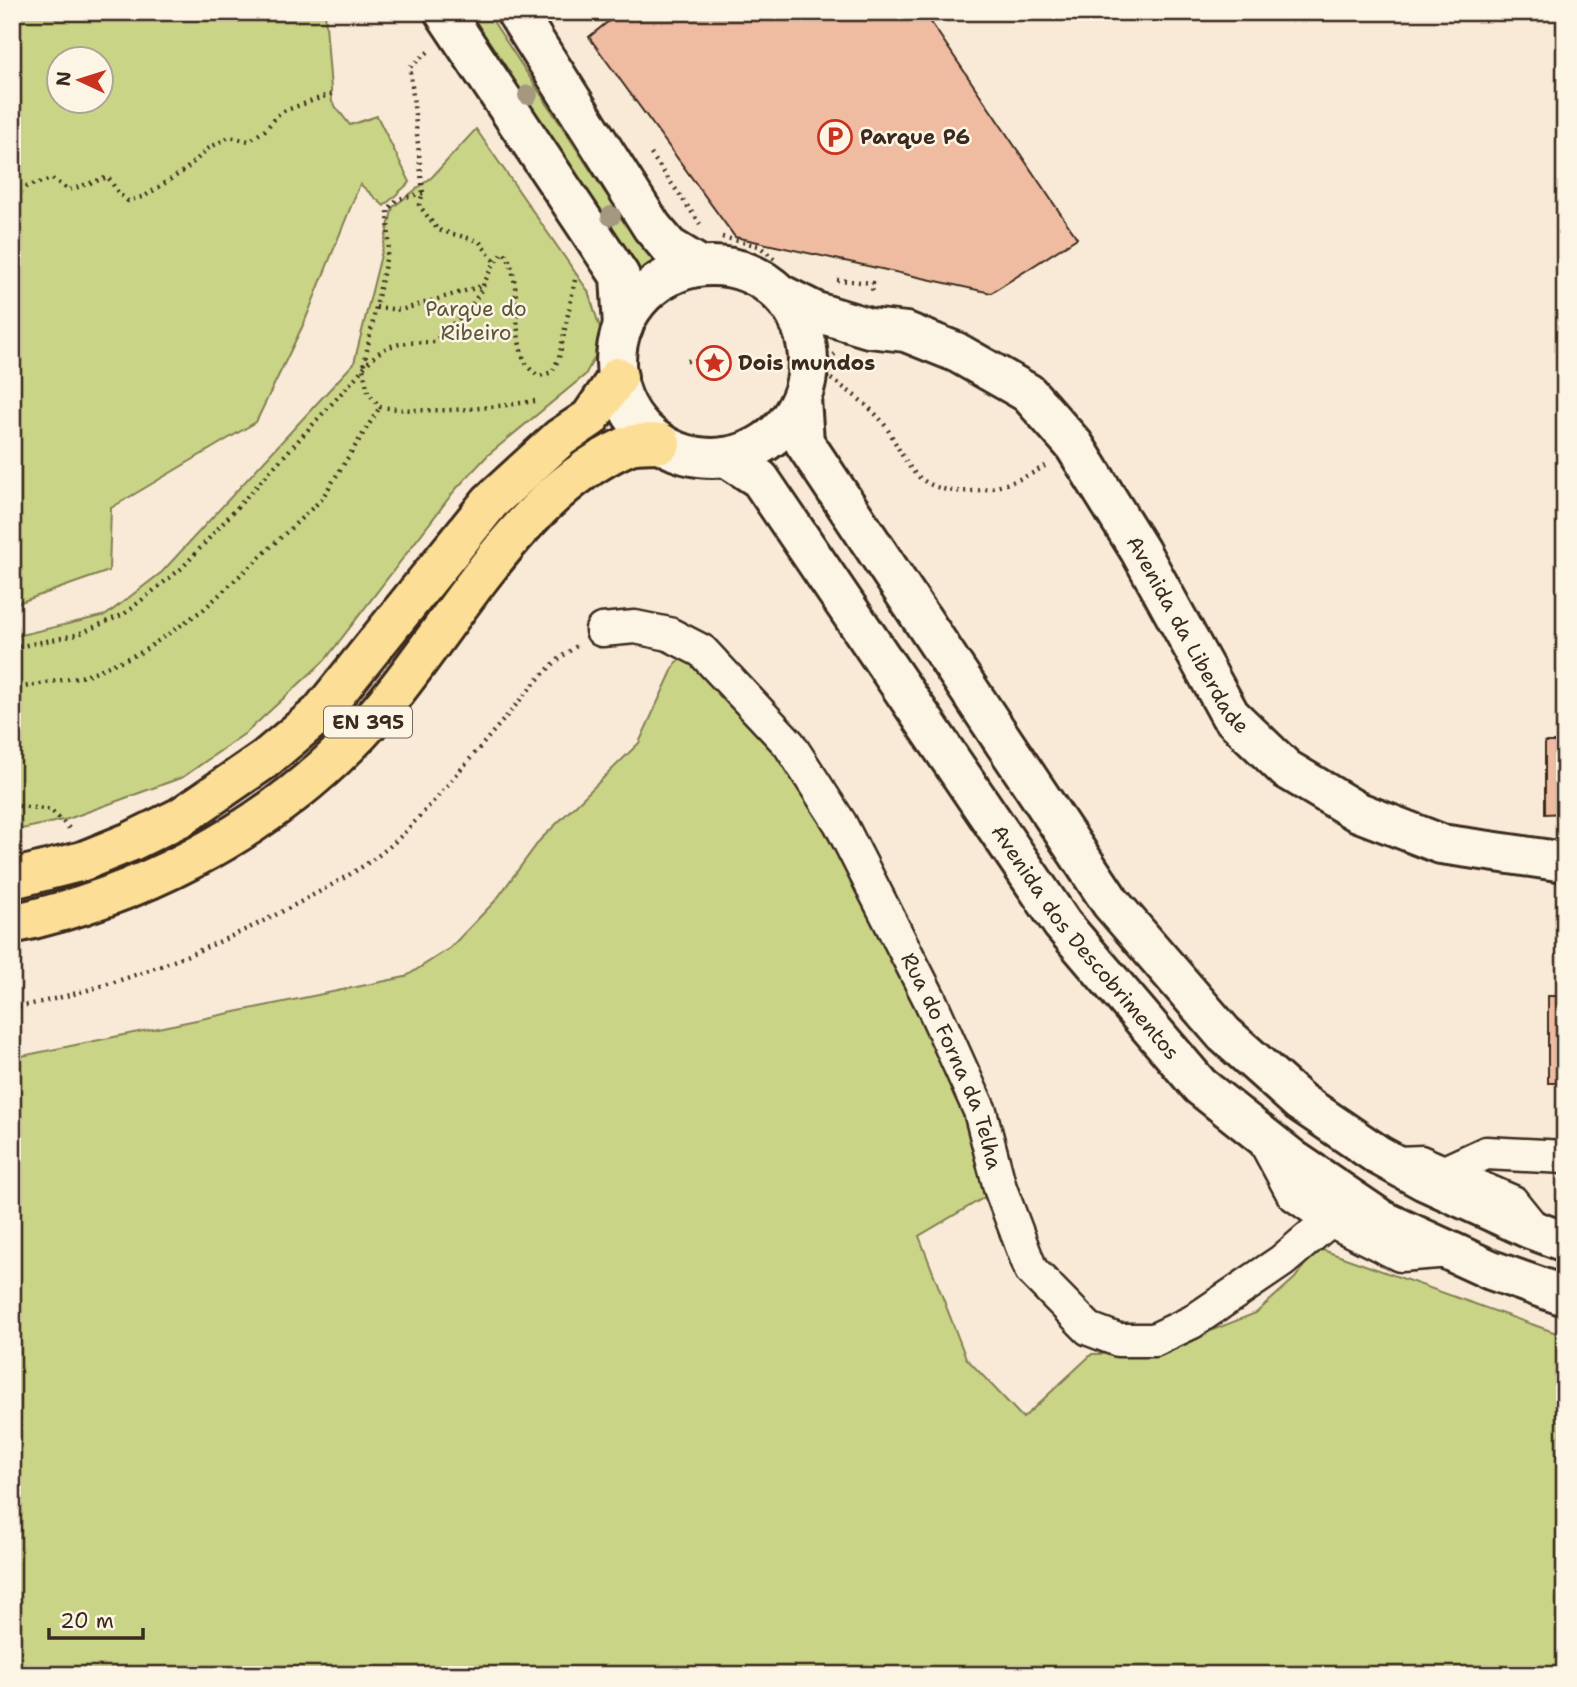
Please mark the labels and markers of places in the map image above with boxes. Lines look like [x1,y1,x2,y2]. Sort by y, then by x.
parking icon: Parque P6 [816,118,854,156]
place label: Parque P6 [860,123,970,151]
place icon: Dois mundos [695,344,733,382]
place label: Dois mundos [738,349,875,377]

